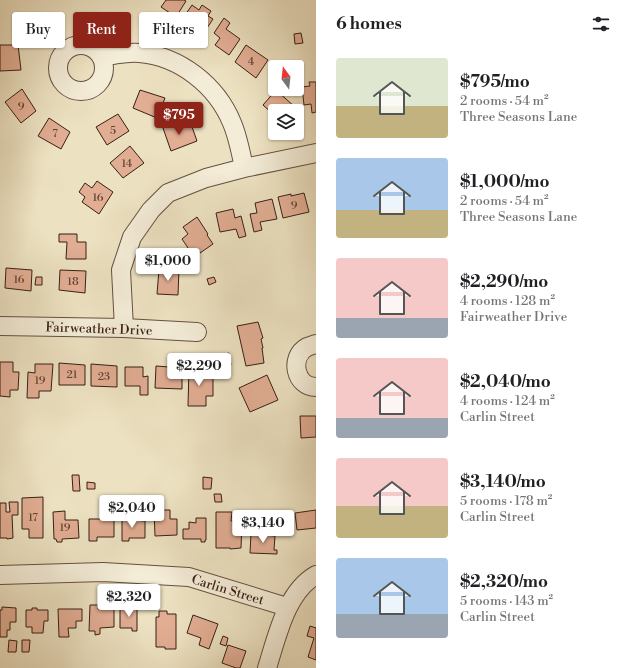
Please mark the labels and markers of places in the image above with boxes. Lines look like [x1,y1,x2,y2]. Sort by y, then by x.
pin: $795 [155,102,203,136]
pin: $1,000 [135,248,201,282]
pin: $2,290 [166,353,232,387]
pin: $2,040 [99,495,165,529]
pin: $3,140 [230,510,296,544]
pin: $2,320 [96,584,162,618]

